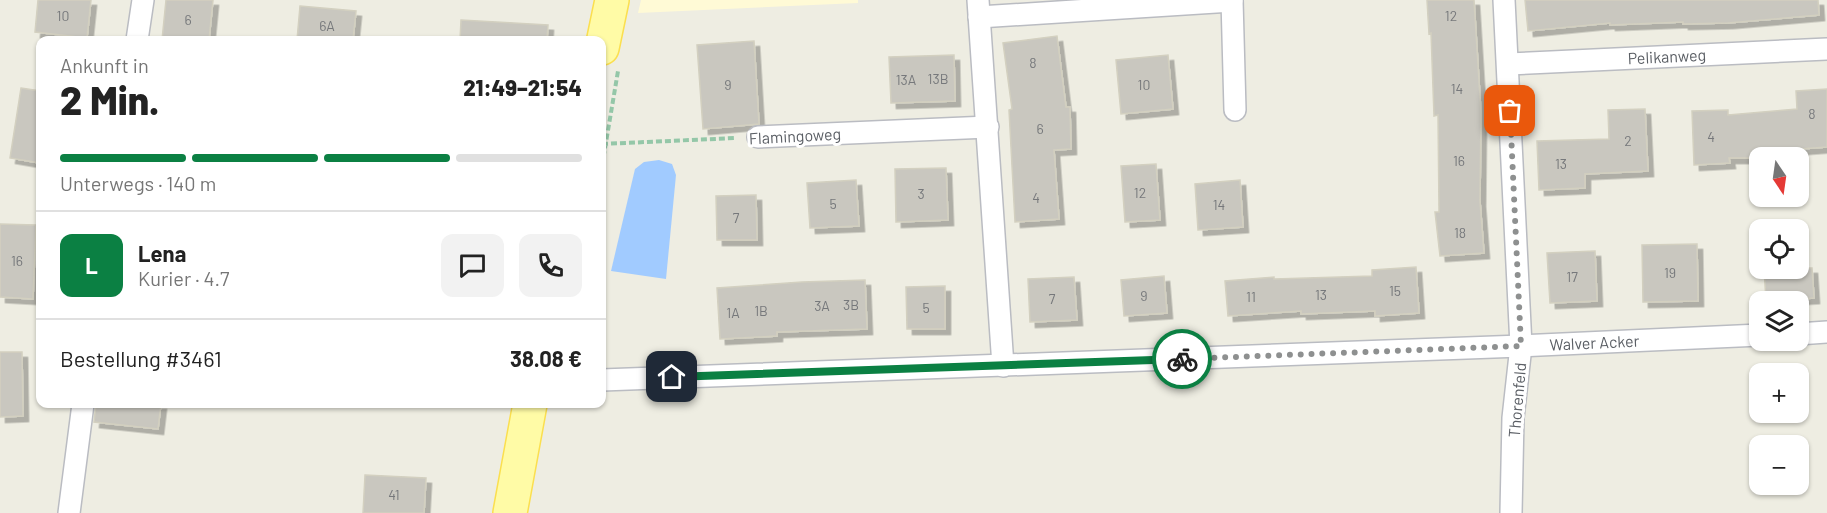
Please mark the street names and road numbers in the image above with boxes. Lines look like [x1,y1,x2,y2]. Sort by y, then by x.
street label: Pelikanweg [1627,45,1706,67]
street label: Flamingoweg [748,124,842,147]
street label: Walver Acker [1549,331,1640,354]
street label: Thorenfeld [1504,362,1529,438]

